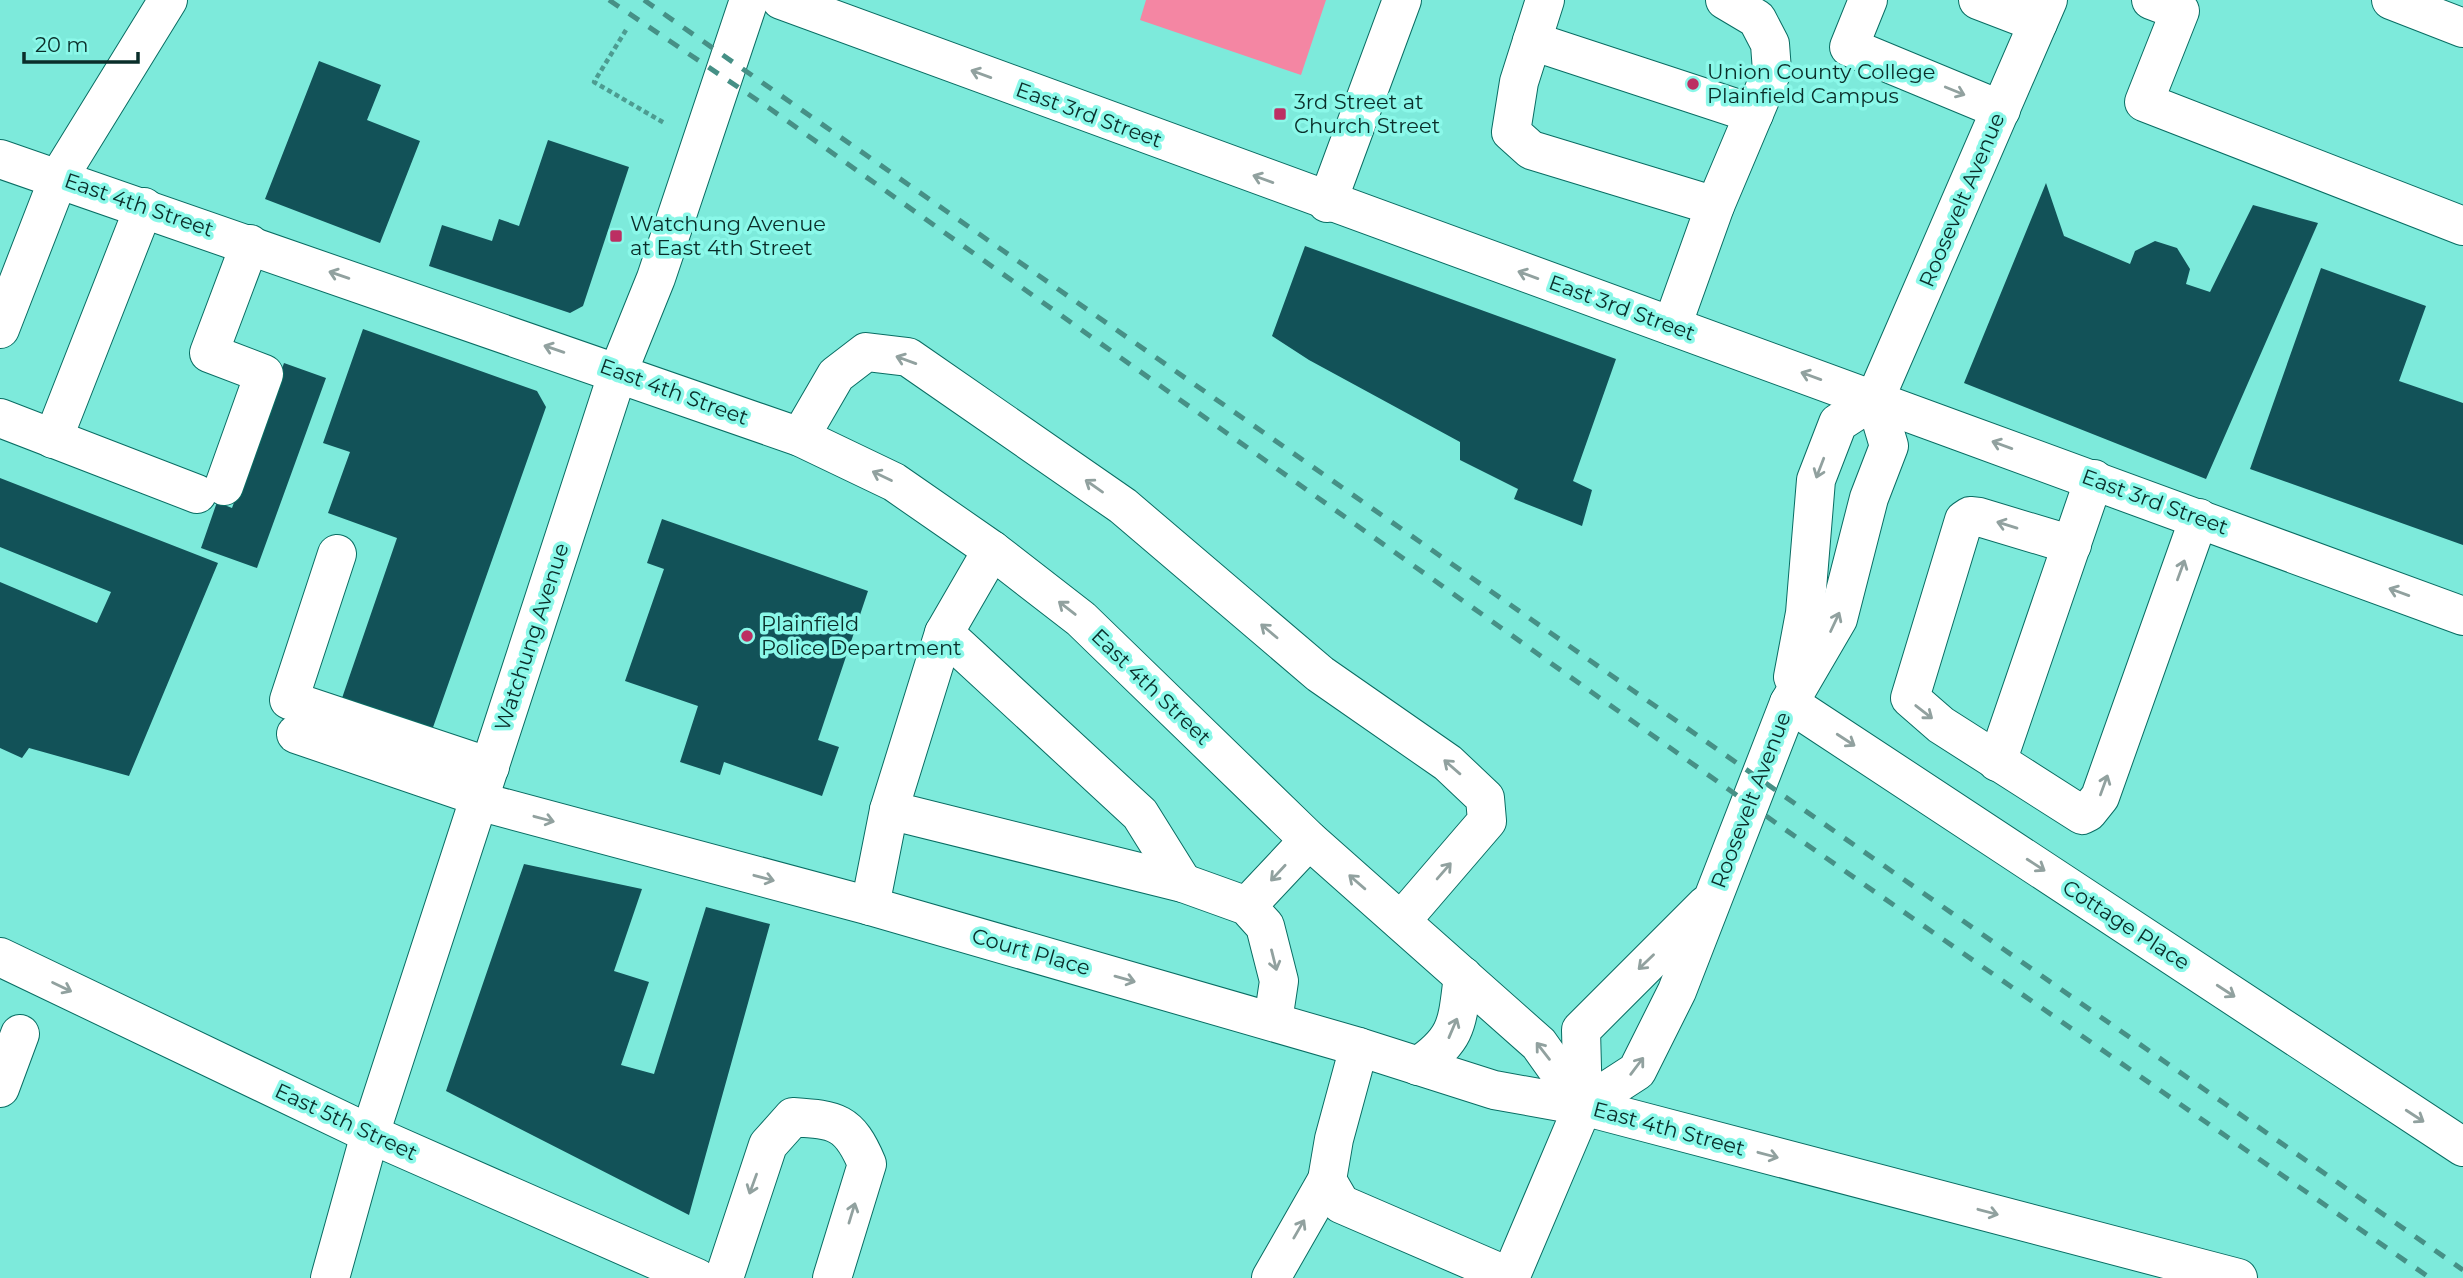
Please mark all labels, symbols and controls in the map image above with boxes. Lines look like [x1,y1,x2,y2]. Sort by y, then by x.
scale bar [24,21,138,65]
text: 20 m [35,32,89,57]
place label: Union County College Plainfield Campus [1707,59,1936,108]
one-way arrow [970,67,992,80]
street label: East 3rd Street [1013,76,1166,153]
marker: Union County College Plainfield Campus [1685,76,1701,92]
one-way arrow [1944,85,1966,98]
place label: 3rd Street at Church Street [1294,89,1440,138]
marker: 3rd Street at Church Street [1272,106,1288,122]
street label: Roosevelt Avenue [1914,109,2010,291]
street label: East 4th Street [61,167,217,242]
one-way arrow [1252,172,1274,185]
place label: Watchung Avenue at East 4th Street [630,211,826,260]
marker: Watchung Avenue at East 4th Street [608,228,624,244]
one-way arrow [328,268,350,280]
one-way arrow [1517,268,1539,280]
street label: East 3rd Street [1546,269,1699,346]
one-way arrow [543,342,565,354]
street label: East 4th Street [597,353,752,430]
one-way arrow [896,353,917,365]
one-way arrow [1801,369,1823,381]
one-way arrow [1991,438,2013,451]
one-way arrow [1813,457,1826,479]
street label: East 3rd Street [2079,463,2232,540]
one-way arrow [872,469,893,483]
one-way arrow [1085,479,1104,493]
one-way arrow [1996,518,2018,531]
street label: Watchung Avenue [489,540,574,734]
one-way arrow [2176,560,2188,582]
one-way arrow [2388,585,2410,597]
one-way arrow [1058,600,1077,615]
place label: Plainfield Police Department [761,611,962,660]
one-way arrow [1828,612,1842,633]
street label: East 4th Street [1086,623,1216,750]
one-way arrow [1261,623,1279,639]
marker: Plainfield Police Department [739,628,755,644]
one-way arrow [1915,705,1933,720]
street label: Roosevelt Avenue [1705,708,1796,891]
one-way arrow [1835,734,1855,748]
one-way arrow [1443,759,1461,775]
one-way arrow [2099,774,2112,796]
one-way arrow [533,813,555,826]
one-way arrow [2025,859,2045,873]
one-way arrow [1436,862,1452,880]
one-way arrow [1269,864,1286,881]
one-way arrow [752,872,775,885]
one-way arrow [1348,874,1366,890]
street label: Cottage Place [2058,874,2194,975]
street label: Court Place [969,923,1093,980]
one-way arrow [1268,948,1281,971]
one-way arrow [1638,953,1655,970]
one-way arrow [1113,973,1135,986]
one-way arrow [51,980,72,994]
one-way arrow [2215,984,2235,998]
one-way arrow [1447,1018,1460,1039]
one-way arrow [1536,1043,1551,1061]
one-way arrow [1629,1057,1644,1076]
street label: East 5th Street [271,1078,421,1165]
street label: East 4th Street [1590,1096,1748,1161]
one-way arrow [2405,1109,2425,1123]
one-way arrow [1756,1149,1778,1162]
one-way arrow [746,1173,759,1195]
one-way arrow [847,1202,860,1224]
one-way arrow [1976,1206,1999,1219]
one-way arrow [1293,1219,1306,1240]

